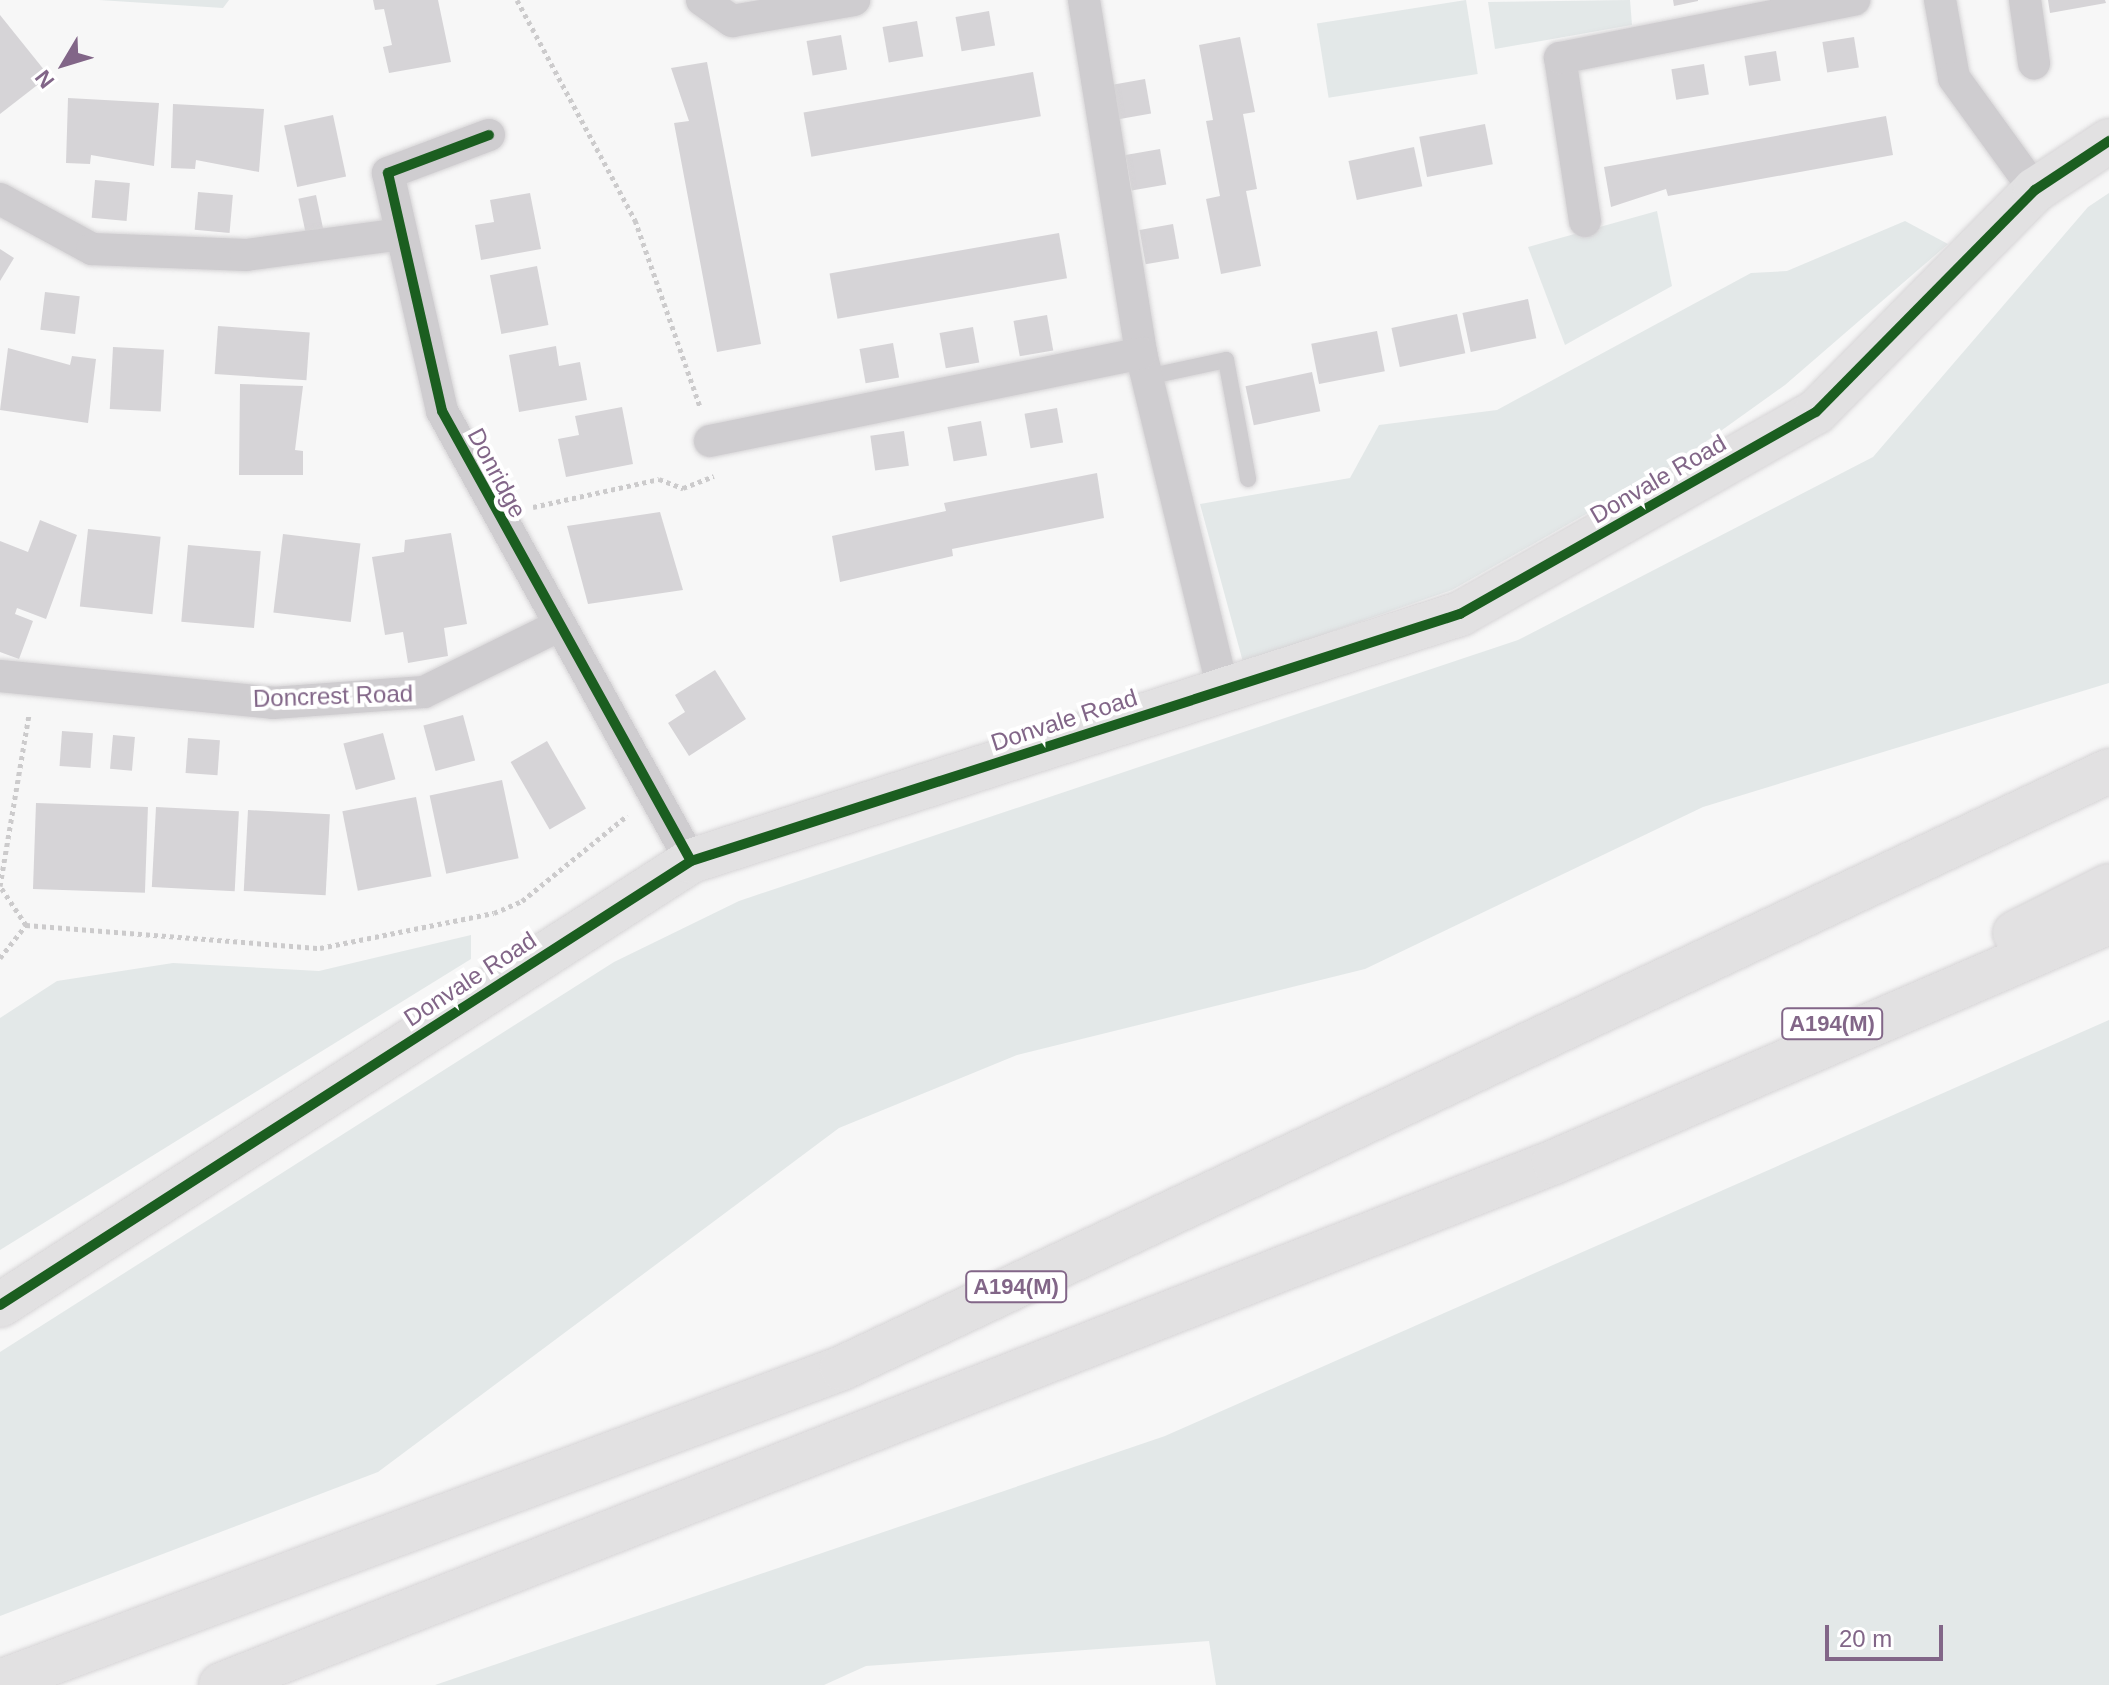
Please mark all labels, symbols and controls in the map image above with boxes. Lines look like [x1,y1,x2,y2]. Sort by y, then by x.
north arrow [24,24,104,104]
text: N [30,65,59,93]
street label: Donridge [461,423,533,523]
street label: Donvale Road [1585,429,1731,529]
street label: Doncrest Road [253,679,413,713]
street label: Donvale Road [987,683,1141,757]
street label: Donvale Road [398,926,542,1032]
road number: A194(M) [1780,1006,1884,1042]
road number: A194(M) [964,1269,1068,1305]
scale bar [1829,1609,1947,1659]
text: 20 m [1839,1625,1892,1652]

